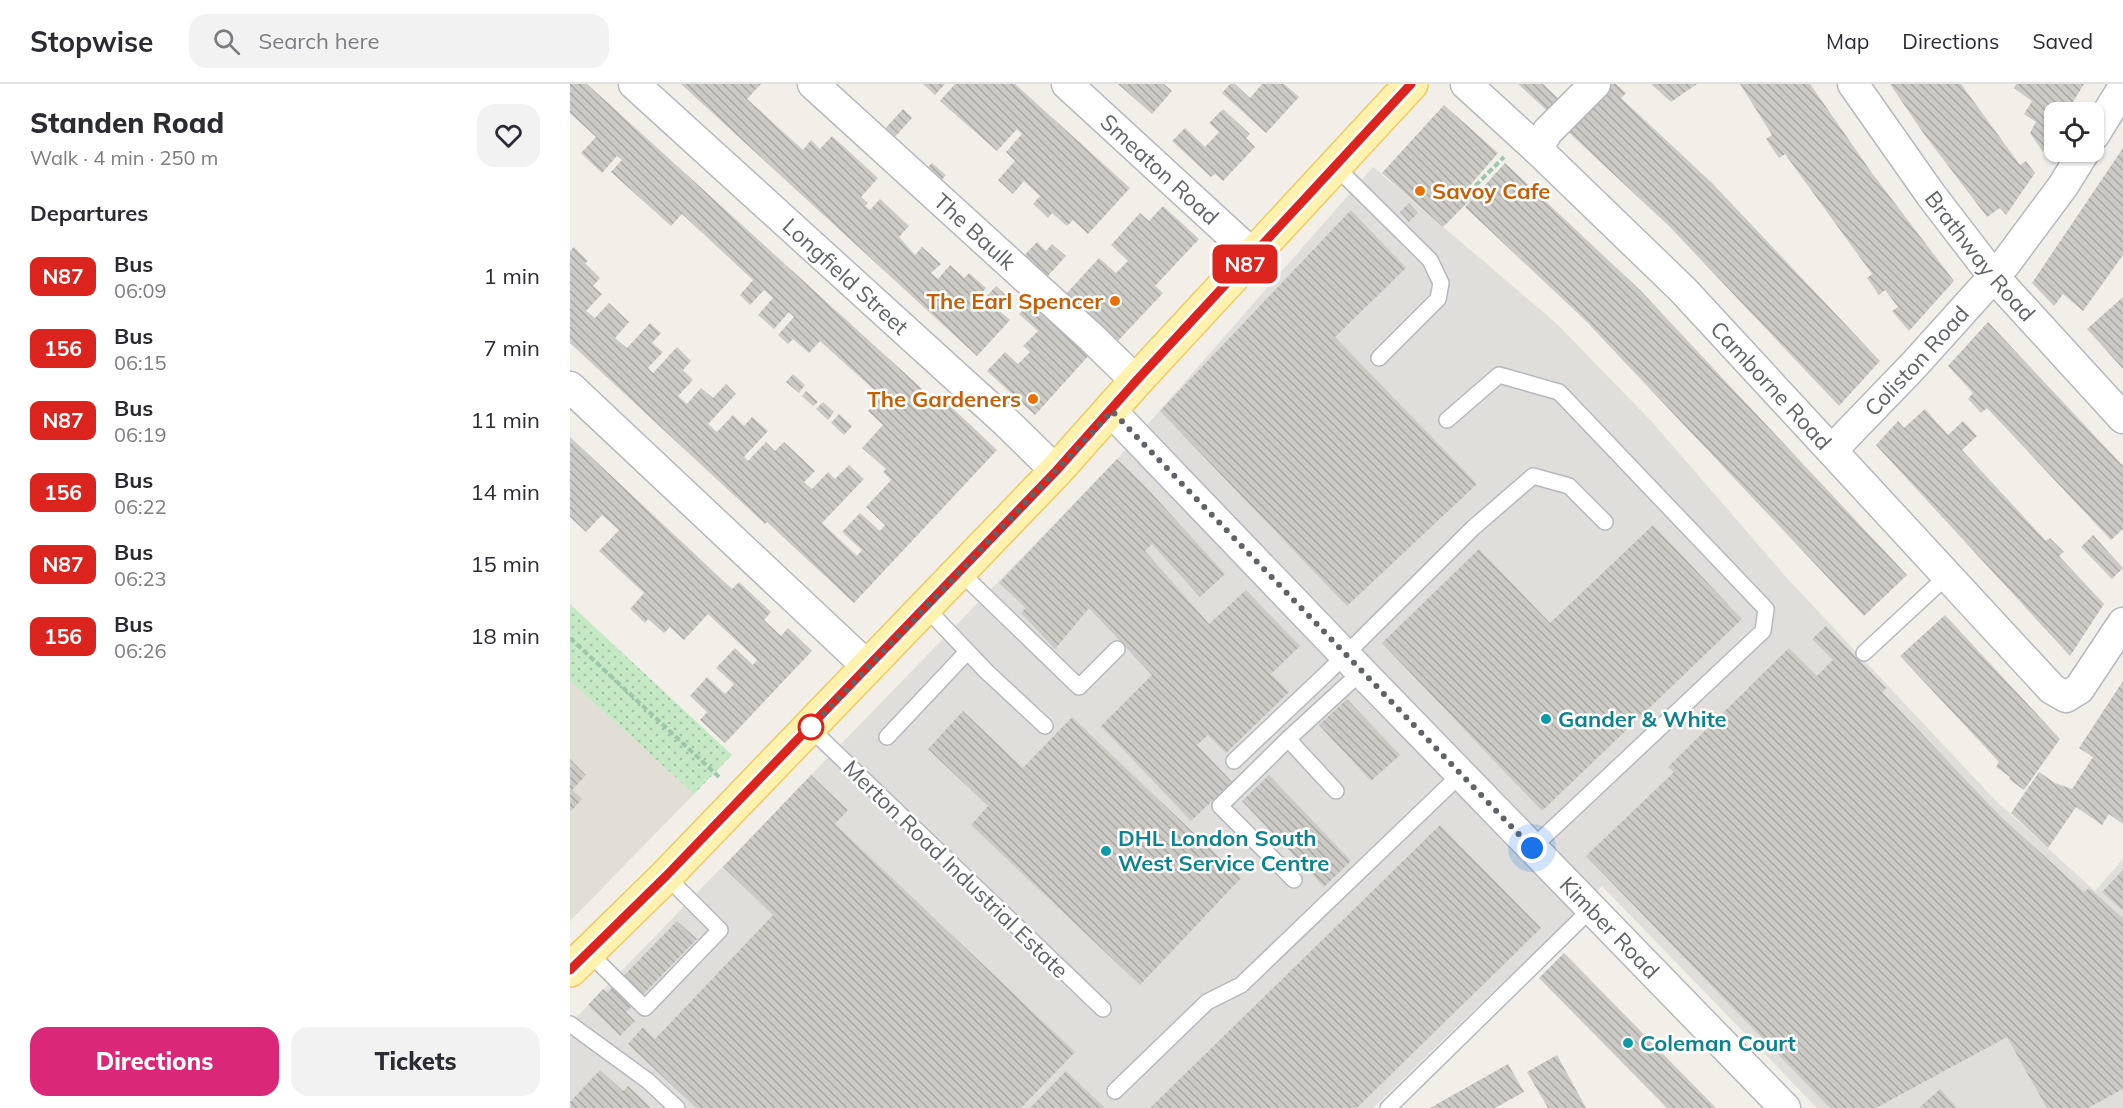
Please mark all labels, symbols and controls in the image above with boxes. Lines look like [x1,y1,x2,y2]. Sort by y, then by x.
search box [189,14,609,68]
text: Stopwise [30,24,153,59]
icon: search [210,25,243,58]
text: Search here [258,27,379,55]
text: Map [1826,28,1869,54]
text: Directions [1902,28,1999,54]
text: Saved [2032,28,2093,54]
map controls [2044,102,2104,162]
button: locate [2044,102,2104,162]
button: heart [477,104,540,167]
text: Standen Road [30,105,224,140]
street label: Smeaton Road [1095,108,1225,231]
text: Walk · 4 min · 250 m [30,145,218,170]
place label: Savoy Cafe [1432,177,1550,205]
marker: Savoy Cafe [1413,184,1427,198]
street label: Brathway Road [1919,185,2041,327]
street label: The Baulk [928,187,1022,276]
text: Departures [30,199,148,227]
street label: Longfield Street [777,212,915,341]
line badge: N87 [1210,244,1280,284]
text: Bus [114,250,153,278]
text: N87 [1224,251,1266,277]
text: 1 min [484,262,540,290]
text: N87 [42,263,84,289]
text: 06:09 [114,278,167,303]
place label: The Earl Spencer [926,287,1103,315]
marker: The Earl Spencer [1108,294,1122,308]
street label: Coliston Road [1858,300,1975,422]
street label: Camborne Road [1705,315,1838,456]
text: Bus [114,322,153,350]
text: 7 min [484,334,540,362]
text: 156 [44,335,82,361]
text: 06:15 [114,350,167,375]
place label: The Gardeners [867,385,1021,413]
marker: The Gardeners [1026,392,1040,406]
text: Bus [114,394,153,422]
text: 11 min [470,406,540,434]
text: N87 [42,407,84,433]
text: 06:19 [114,422,167,447]
text: Bus [114,466,153,494]
text: 14 min [470,478,540,506]
text: 156 [44,479,82,505]
text: 06:22 [114,494,167,519]
text: Bus [114,538,153,566]
text: 15 min [470,550,540,578]
text: N87 [42,551,84,577]
text: 06:23 [114,566,167,591]
text: Bus [114,610,153,638]
text: 18 min [470,622,540,650]
text: 156 [44,623,82,649]
text: 06:26 [114,638,167,663]
place label: Gander & White [1558,705,1727,733]
marker: Gander & White [1539,712,1553,726]
unlabelled marker [798,714,824,740]
street label: Merton Road Industrial Estate [838,754,1074,984]
place label: DHL London South West Service Centre [1118,824,1329,877]
your location [1517,833,1547,863]
marker: DHL London South West Service Centre [1099,844,1113,858]
street label: Kimber Road [1554,871,1666,984]
button: Directions [30,1027,279,1096]
button: Tickets [291,1027,540,1096]
place label: Coleman Court [1640,1029,1796,1057]
marker: Coleman Court [1621,1036,1635,1050]

